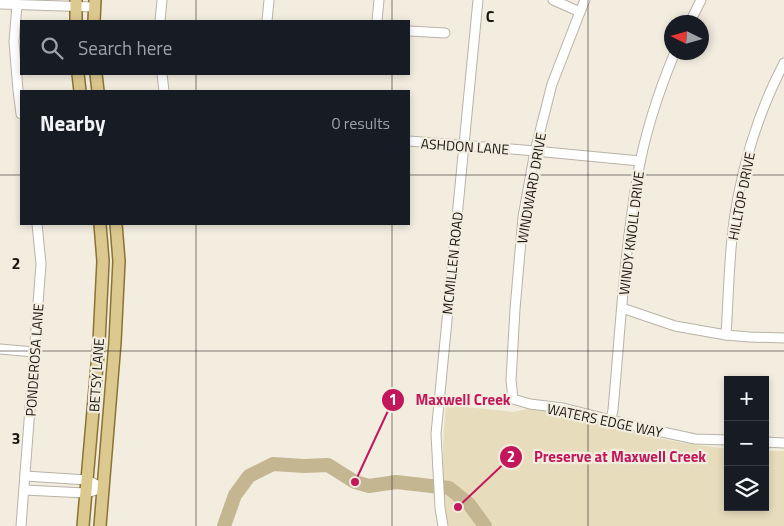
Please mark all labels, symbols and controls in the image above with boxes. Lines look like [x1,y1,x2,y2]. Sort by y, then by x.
text: C [486,4,495,28]
north arrow [664,15,709,60]
search box [20,20,410,75]
text: Search here [78,33,172,62]
icon: search [38,34,66,62]
text: Nearby [40,107,105,139]
text: 0 results [331,111,390,135]
street label: WINDWARD DRIVE [511,131,551,245]
street label: ASHDON LANE [420,132,510,160]
street label: HILLTOP DRIVE [722,150,760,242]
street label: WINDY KNOLL DRIVE [613,170,649,296]
street label: MCMILLEN ROAD [436,211,468,315]
text: 2 [12,251,20,275]
street label: PONDEROSA LANE [20,303,48,417]
street label: BETSY LANE [83,337,109,413]
map controls [724,376,769,511]
button: + [724,376,769,421]
callout: Maxwell Creek [381,385,521,415]
text: 1 [389,388,397,411]
text: Maxwell Creek [415,388,511,411]
street label: WATERS EDGE WAY [545,397,665,443]
button: − [724,421,769,466]
text: 3 [12,426,20,450]
callout: Preserve at Maxwell Creek [499,442,716,472]
text: 2 [507,445,515,468]
text: Preserve at Maxwell Creek [534,445,706,468]
button: layers [724,466,769,511]

